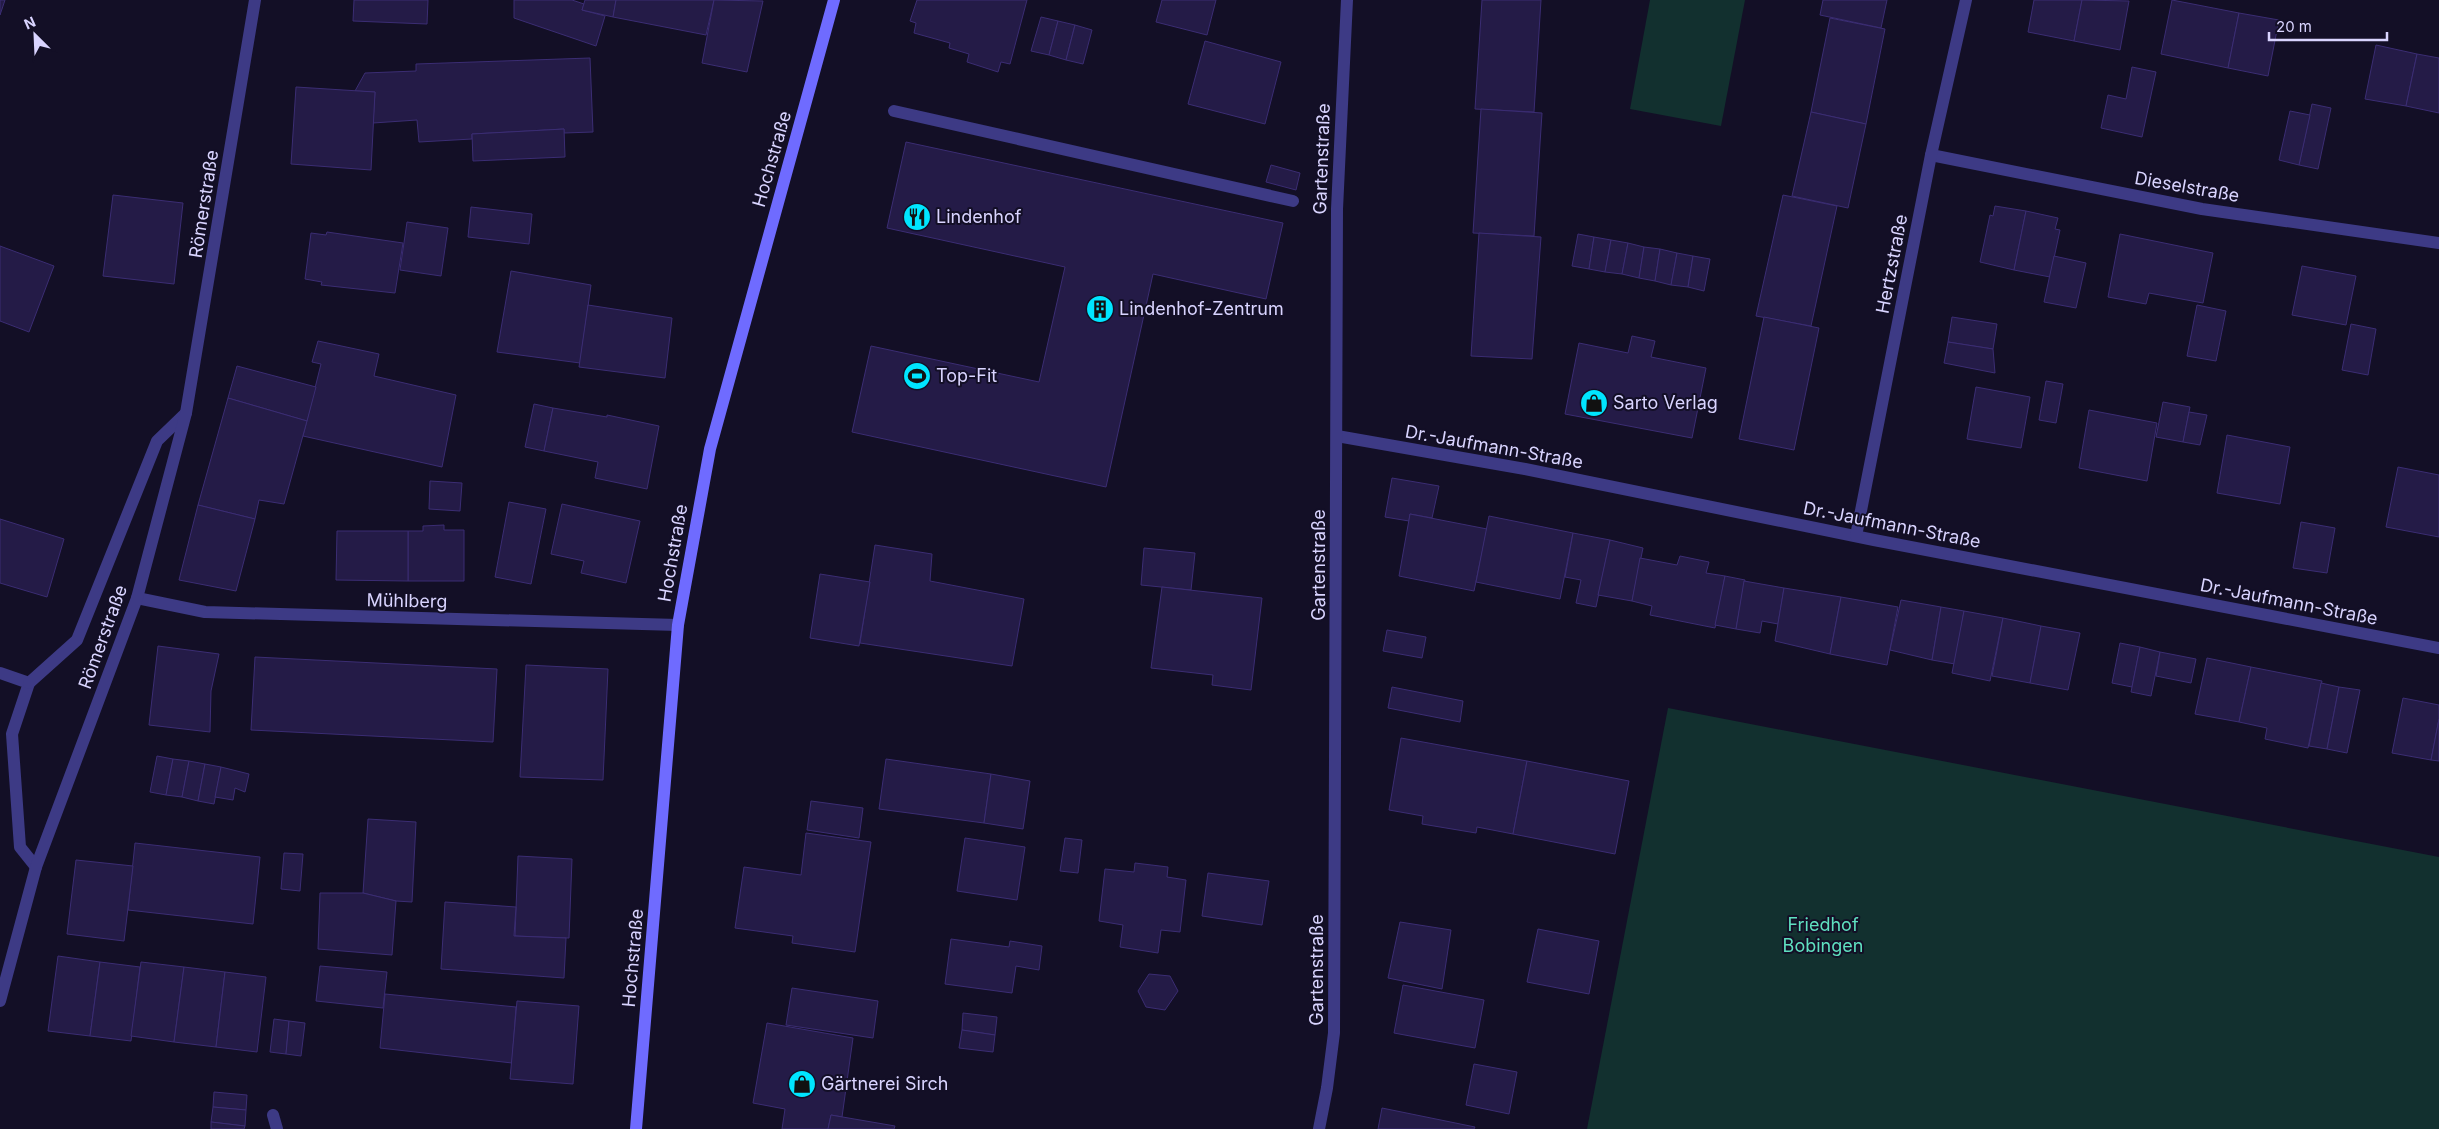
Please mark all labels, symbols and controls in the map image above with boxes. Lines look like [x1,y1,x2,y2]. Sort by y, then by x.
north arrow [10,10,60,60]
scale bar [2269,10,2386,42]
text: N [21,13,38,33]
text: 20 m [2276,17,2312,36]
street label: Gartenstraße [1309,103,1334,215]
street label: Hochstraße [748,108,795,209]
street label: Römerstraße [185,148,222,259]
street label: Dieselstraße [2133,167,2241,206]
restaurant icon: Lindenhof [902,202,932,232]
place label: Lindenhof [936,206,1022,227]
street label: Hertzstraße [1872,213,1911,315]
building icon: Lindenhof-Zentrum [1085,294,1115,324]
place label: Lindenhof-Zentrum [1119,298,1284,319]
sports icon: Top-Fit [902,361,932,391]
place label: Top-Fit [936,365,997,386]
shop icon: Sarto Verlag [1579,388,1609,418]
place label: Sarto Verlag [1613,392,1718,413]
street label: Dr.-Jaufmann-Straße [1403,421,1585,473]
street label: Dr.-Jaufmann-Straße [1802,497,1983,552]
street label: Hochstraße [654,502,691,603]
street label: Gartenstraße [1308,509,1329,621]
street label: Dr.-Jaufmann-Straße [2199,574,2380,629]
street label: Römerstraße [74,582,131,692]
street label: Mühlberg [366,589,448,612]
street label: Hochstraße [618,908,647,1008]
street label: Gartenstraße [1306,914,1327,1026]
park label: Friedhof Bobingen [1783,914,1863,956]
shop icon: Gärtnerei Sirch [787,1069,817,1099]
place label: Gärtnerei Sirch [821,1073,948,1094]

